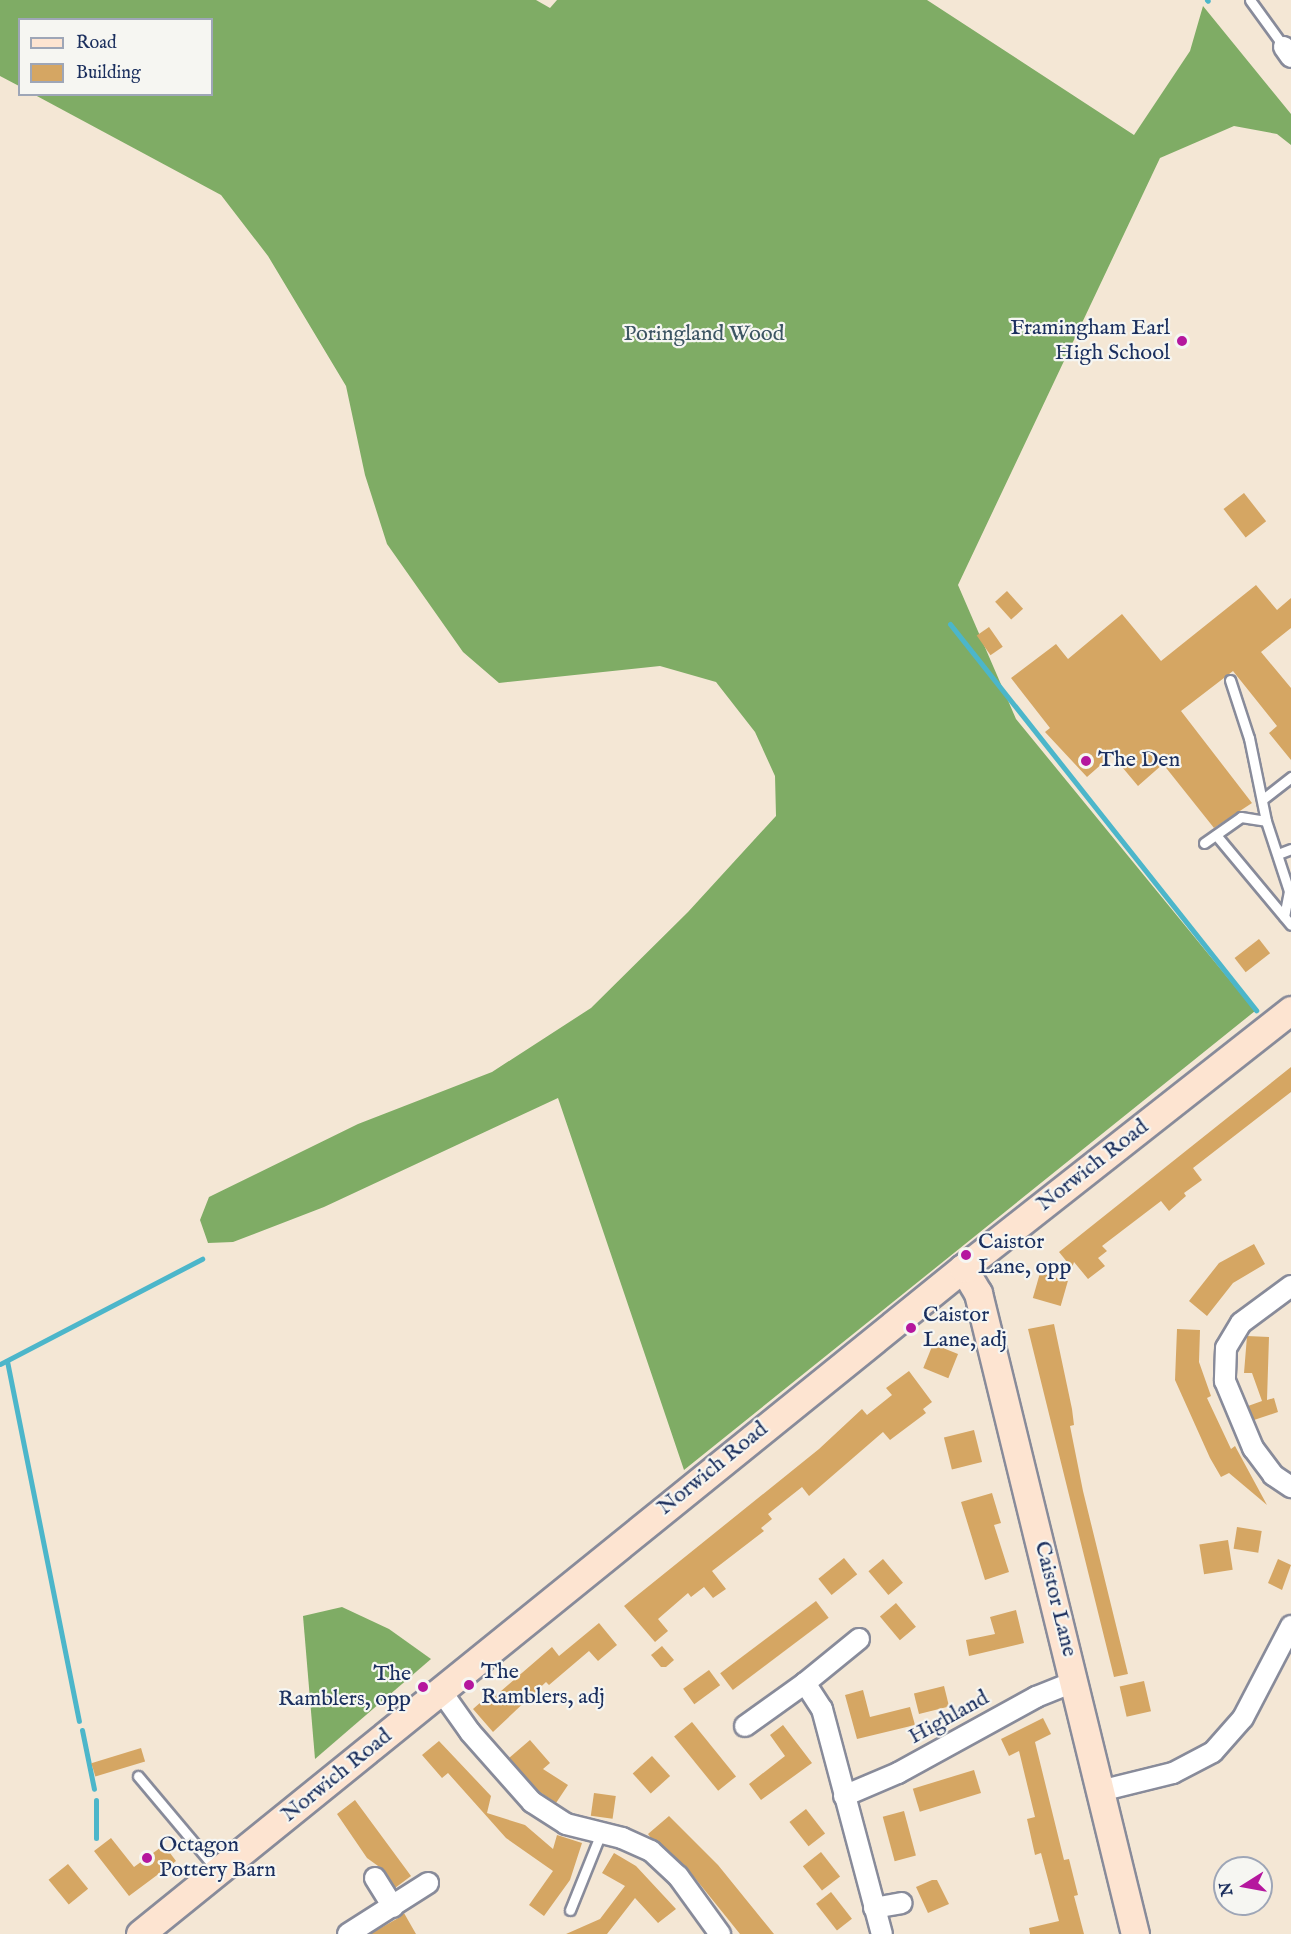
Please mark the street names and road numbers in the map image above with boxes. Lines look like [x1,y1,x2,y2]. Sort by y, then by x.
street label: Norwich Road [1032,1114,1154,1218]
street label: Norwich Road [653,1417,773,1521]
street label: Caistor Lane [1028,1539,1082,1659]
street label: Highland [904,1685,994,1751]
street label: Norwich Road [277,1724,397,1828]

